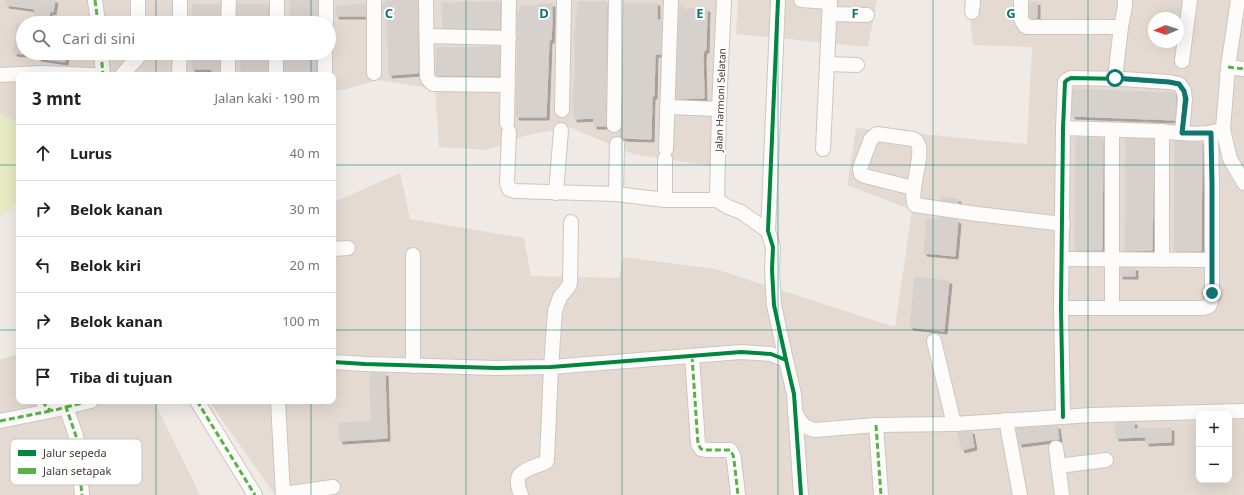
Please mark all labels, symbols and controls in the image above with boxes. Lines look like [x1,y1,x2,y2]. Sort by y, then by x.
text: C [385,4,393,22]
text: D [539,4,549,22]
text: E [696,4,704,22]
text: F [851,4,859,22]
text: G [1006,4,1016,22]
north arrow [1148,12,1184,48]
search box [16,16,336,60]
icon: search [30,27,52,49]
text: Cari di sini [62,28,135,48]
street label: Jalan Harmoni Selatan [711,48,729,153]
route start [1106,69,1124,87]
text: 3 mnt [32,87,81,110]
text: Jalan kaki · 190 m [214,89,320,107]
icon: ahead [32,142,54,164]
text: Lurus [70,143,112,163]
text: 40 m [290,144,320,162]
icon: right [32,198,54,220]
text: Belok kanan [70,199,163,219]
text: 30 m [290,200,320,218]
icon: left [32,254,54,276]
text: Belok kiri [70,255,141,275]
text: 20 m [290,256,320,274]
route end [1203,284,1221,302]
icon: right [32,310,54,332]
text: Belok kanan [70,311,163,331]
text: 100 m [282,312,320,330]
icon: arrive [32,366,54,388]
text: Tiba di tujuan [70,367,173,387]
map controls [1196,411,1232,483]
button: + [1196,411,1232,447]
legend [10,439,142,485]
text: Jalur sepeda [42,445,107,460]
button: − [1196,447,1232,483]
text: Jalan setapak [42,463,111,478]

